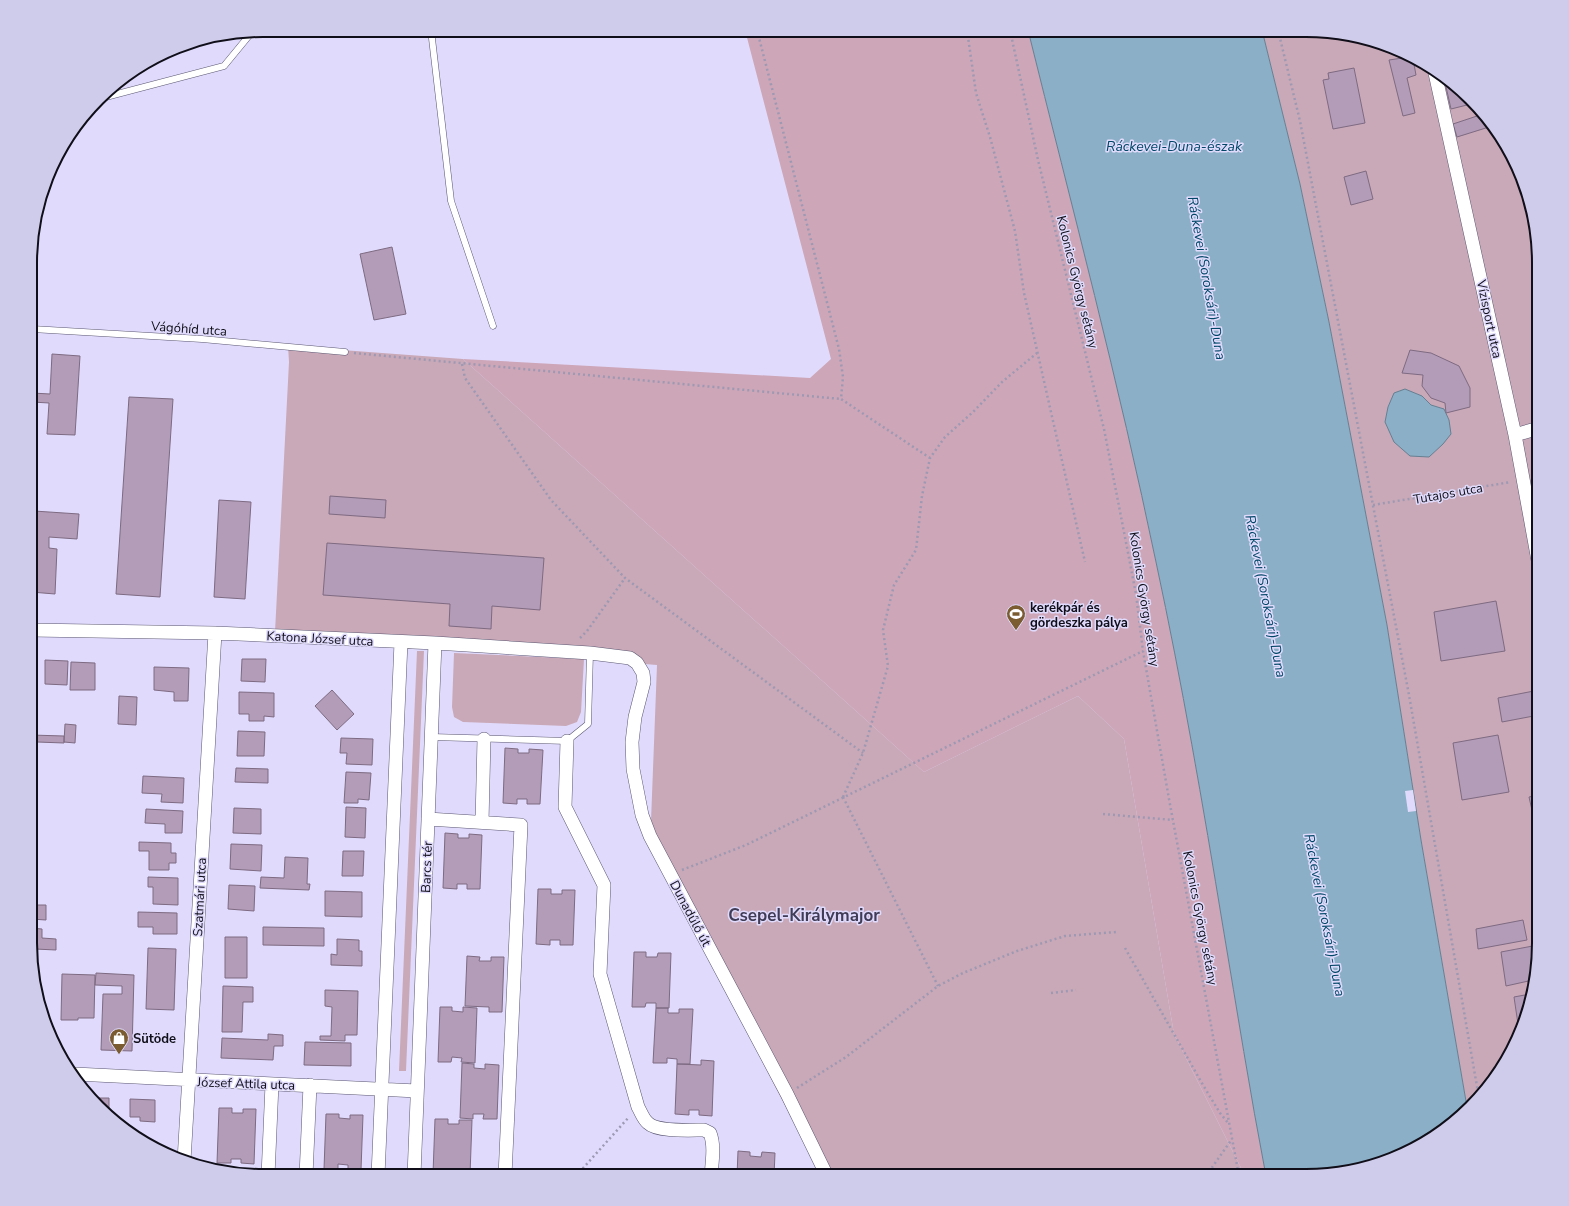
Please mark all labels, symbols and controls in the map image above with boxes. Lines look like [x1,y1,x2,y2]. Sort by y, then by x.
water label: Ráckevei-Duna-észak [1106,137,1243,156]
water label: Ráckevei (Soroksári)-Duna [1183,195,1230,361]
street label: Kolonics György sétány [1052,214,1102,351]
street label: Vízisport utca [1472,277,1506,360]
street label: Vágóhíd utca [149,317,227,341]
street label: Tutajos utca [1412,479,1484,509]
water label: Ráckevei (Soroksári)-Duna [1240,513,1291,679]
street label: Kolonics György sétány [1124,530,1164,668]
place label: kerékpár és gördeszka pálya [1030,599,1128,632]
sports icon: kerékpár és gördeszka pálya [1005,603,1027,631]
street label: Katona József utca [266,627,374,651]
water label: Ráckevei (Soroksári)-Duna [1299,832,1350,998]
street label: Barcs tér [417,840,437,893]
street label: Kolonics György sétány [1178,850,1222,987]
street label: Szatmári utca [189,857,211,937]
street label: Dunadűlő út [665,877,715,950]
district label: Csepel-Királymajor [728,904,880,927]
shop icon: Sütöde [108,1027,130,1055]
place label: Sütöde [133,1030,176,1048]
street label: József Attila utca [196,1073,295,1095]

